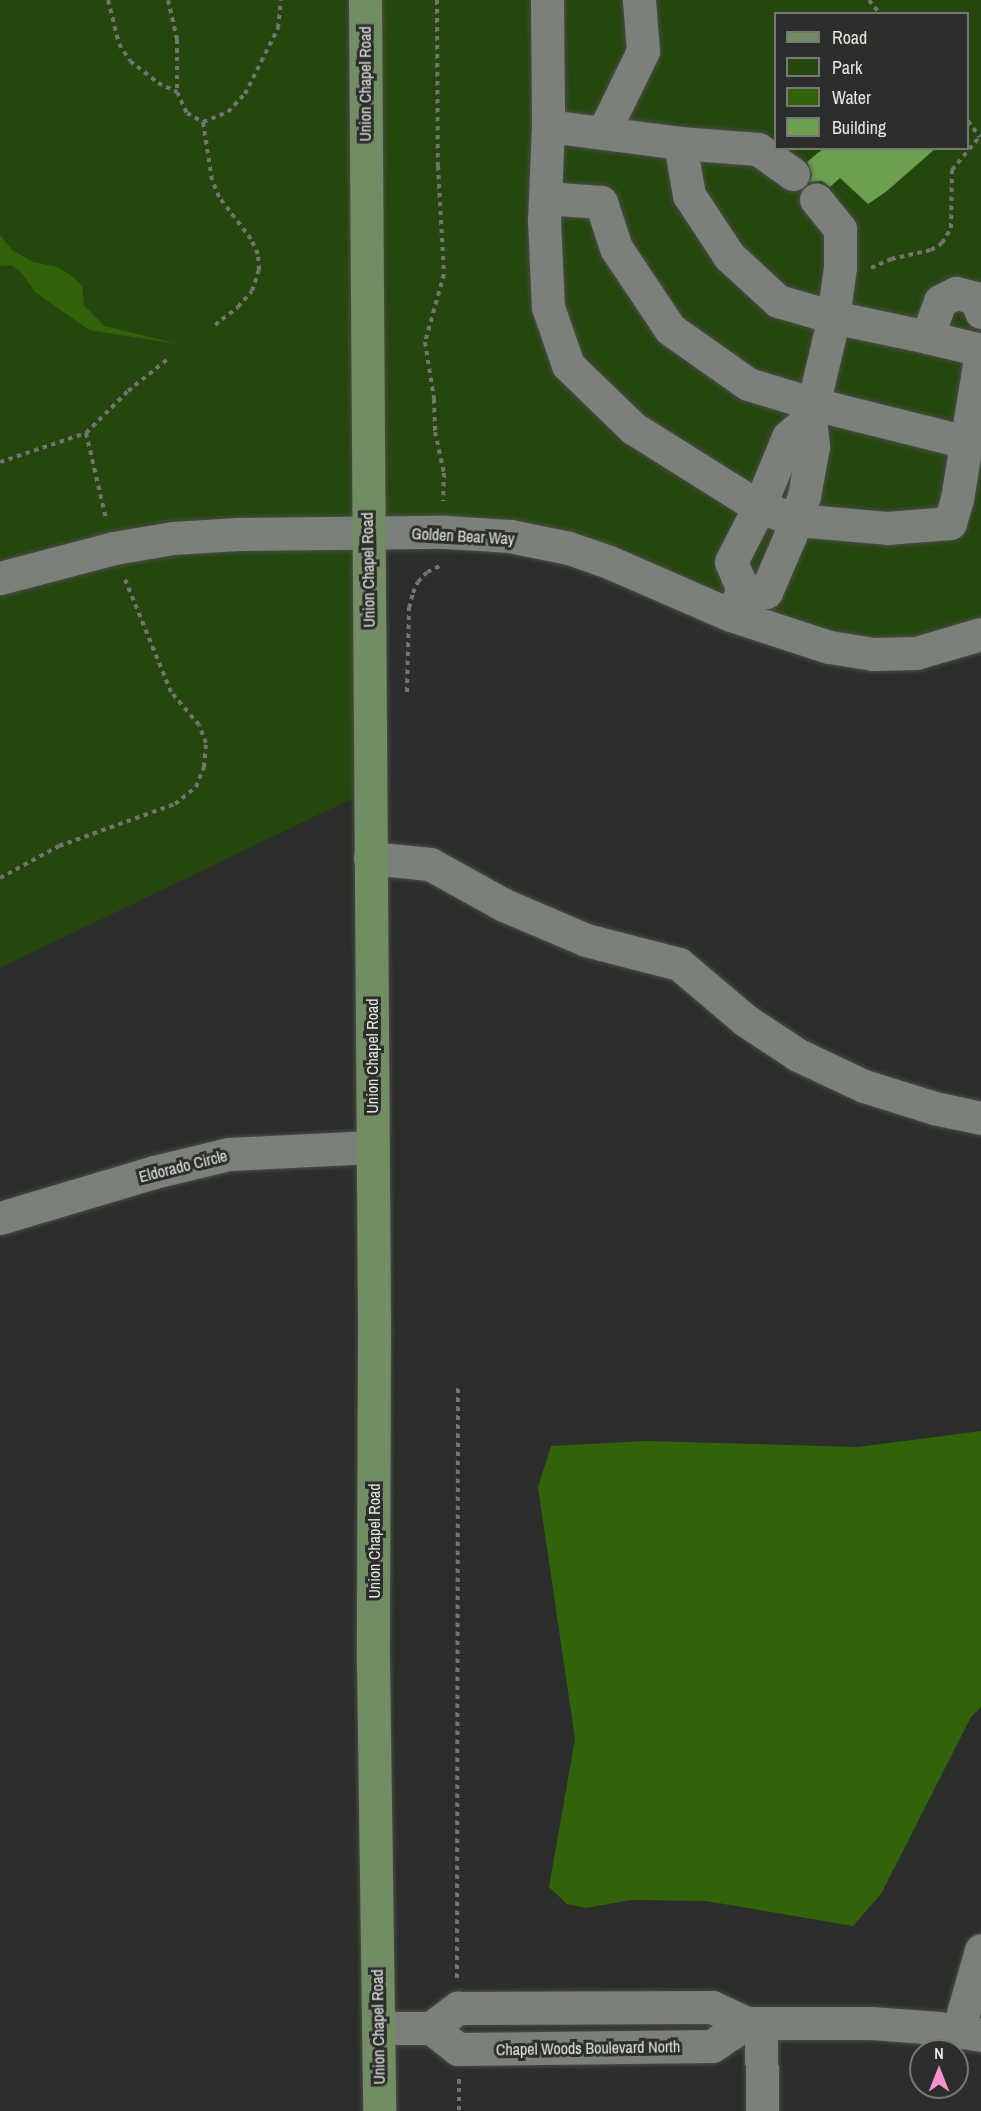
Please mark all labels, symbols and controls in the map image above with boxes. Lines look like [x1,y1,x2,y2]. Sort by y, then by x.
legend [774,12,969,150]
text: Road [832,25,867,50]
street label: Union Chapel Road [355,26,375,142]
text: Park [832,55,862,80]
text: Water [832,85,871,110]
text: Building [832,115,886,140]
street label: Union Chapel Road [357,512,379,628]
street label: Golden Bear Way [411,524,515,548]
street label: Union Chapel Road [362,998,382,1114]
street label: Eldorado Circle [137,1146,229,1186]
street label: Union Chapel Road [364,1483,384,1599]
street label: Union Chapel Road [367,1969,389,2085]
street label: Chapel Woods Boulevard North [496,2037,680,2059]
north arrow [909,2039,969,2099]
text: N [934,2042,944,2064]

